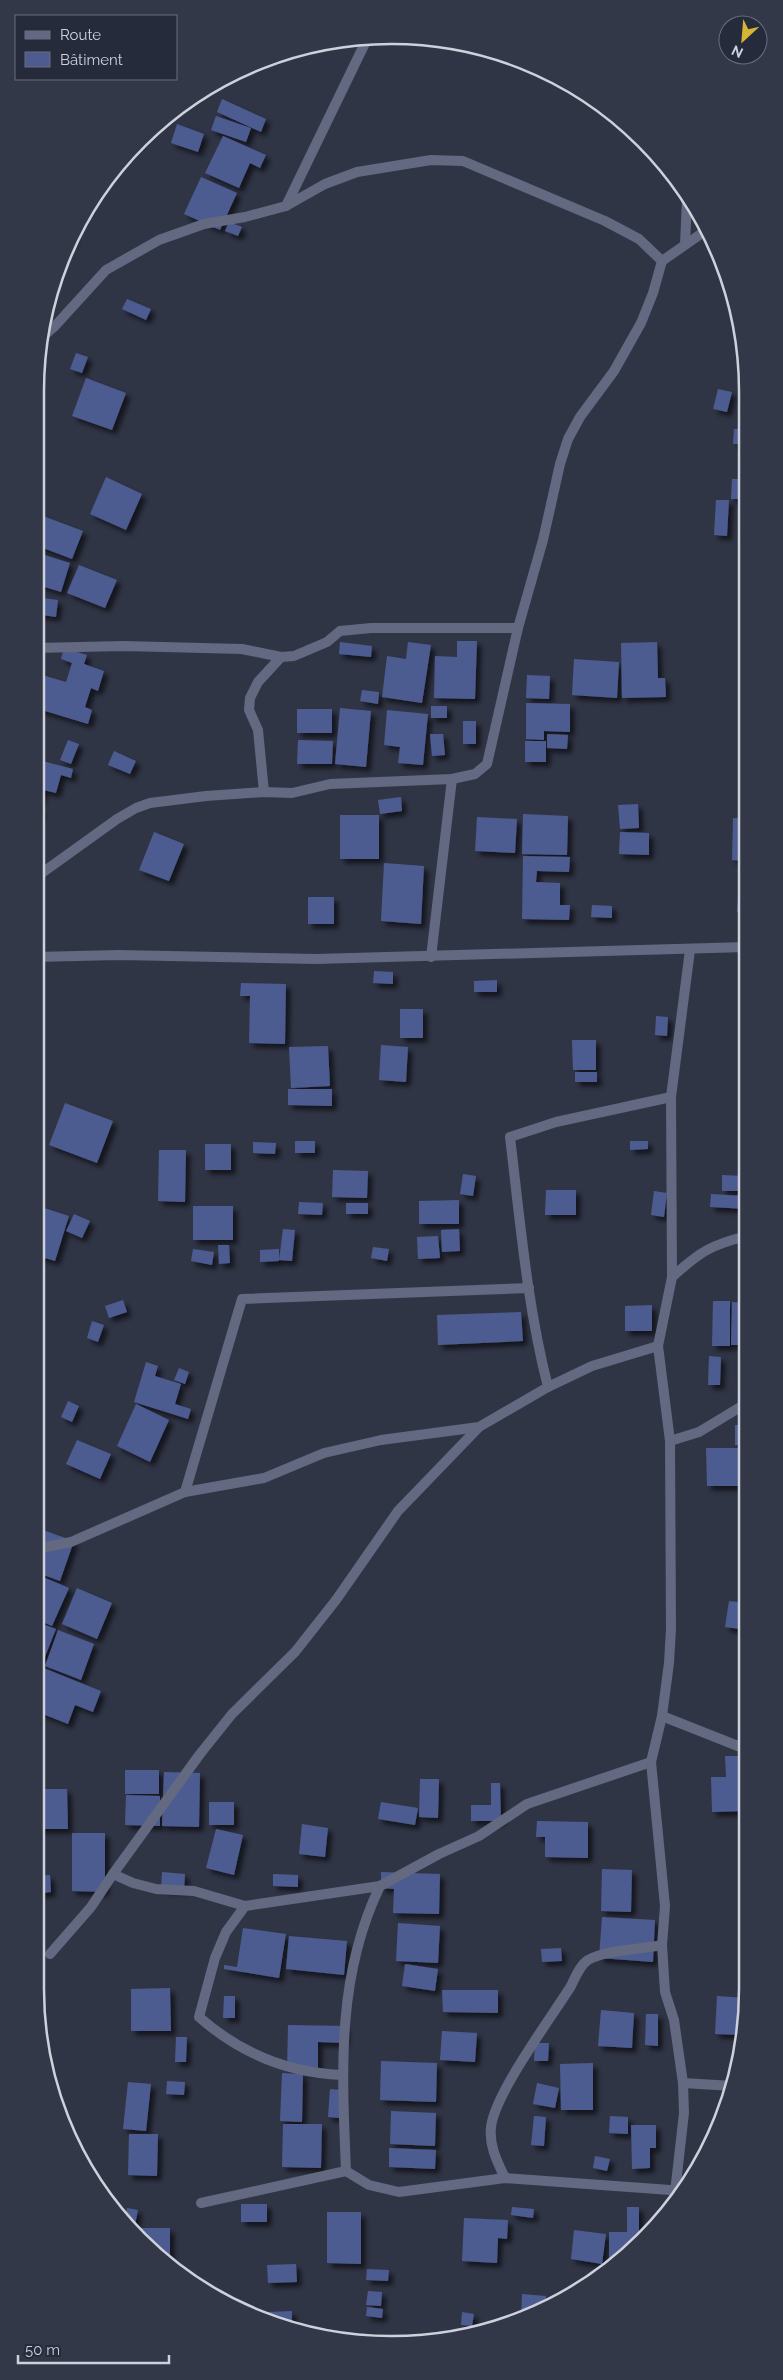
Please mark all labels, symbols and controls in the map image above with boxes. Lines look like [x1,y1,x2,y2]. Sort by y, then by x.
legend [15,15,178,80]
north arrow [718,15,768,65]
text: Route [60,26,101,44]
text: N [729,42,746,61]
text: Bâtiment [60,51,123,69]
scale bar [18,2332,169,2364]
text: 50 m [25,2341,60,2359]

